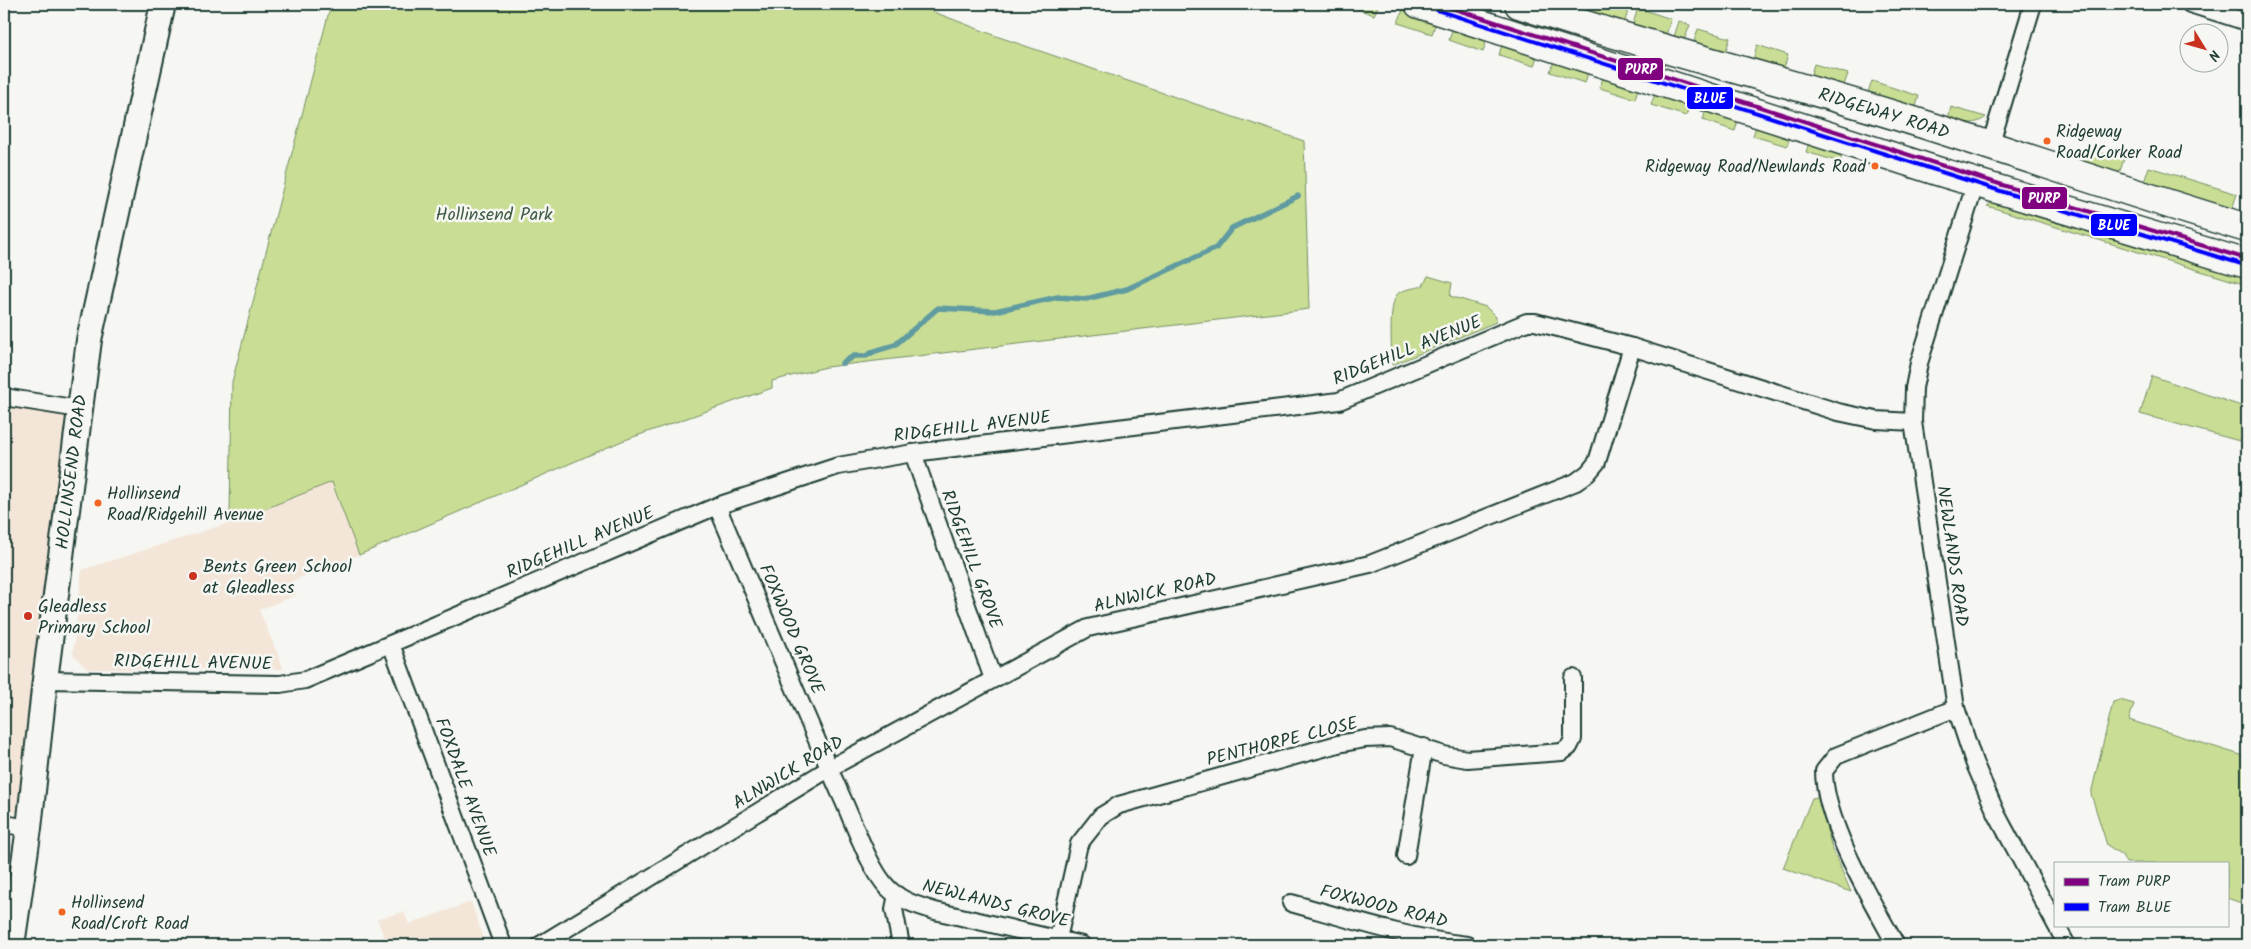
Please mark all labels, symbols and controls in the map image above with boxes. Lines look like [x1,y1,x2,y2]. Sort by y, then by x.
north arrow [2178,22,2228,72]
text: N [2202,45,2225,65]
line badge: PURP [1617,57,1664,81]
text: PURP [1625,59,1658,81]
street label: RIDGEWAY ROAD [1814,81,1953,148]
line badge: BLUE [1686,86,1734,110]
text: BLUE [1694,88,1727,110]
place label: Ridgeway Road/Corker Road [2056,119,2182,167]
marker: Ridgeway Road/Corker Road [2042,136,2052,146]
place label: Ridgeway Road/Newlands Road [1645,154,1867,181]
marker: Ridgeway Road/Newlands Road [1870,161,1880,171]
line badge: PURP [2021,186,2068,210]
text: PURP [2028,188,2061,210]
park label: Hollinsend Park [435,201,553,230]
line badge: BLUE [2090,213,2138,237]
text: BLUE [2098,215,2131,237]
street label: RIDGEHILL AVENUE [1329,308,1487,394]
street label: HOLLINSEND ROAD [49,393,96,551]
street label: RIDGEHILL AVENUE [892,403,1053,452]
place label: Hollinsend Road/Ridgehill Avenue [107,481,264,529]
street label: NEWLANDS ROAD [1927,484,1976,629]
street label: RIDGEHILL GROVE [932,486,1009,634]
marker: Hollinsend Road/Ridgehill Avenue [93,498,103,508]
street label: RIDGEHILL AVENUE [502,499,660,588]
place label: Bents Green School at Gleadless [203,553,353,603]
street label: FOXWOOD GROVE [750,560,831,700]
street label: ALNWICK ROAD [1091,565,1220,622]
marker: Bents Green School at Gleadless [187,570,199,582]
place label: Gleadless Primary School [38,593,151,643]
marker: Gleadless Primary School [22,610,34,622]
street label: RIDGEHILL AVENUE [114,648,273,679]
street label: PENTHORPE CLOSE [1204,710,1362,775]
street label: FOXDALE AVENUE [426,714,503,862]
street label: ALNWICK ROAD [728,728,850,818]
legend [2054,862,2228,926]
text: Tram PURP [2098,870,2171,894]
street label: NEWLANDS GROVE [919,872,1073,937]
street label: FOXWOOD ROAD [1317,878,1451,937]
place label: Hollinsend Road/Croft Road [71,890,189,938]
text: Tram BLUE [2098,896,2173,920]
marker: Hollinsend Road/Croft Road [57,907,67,917]

